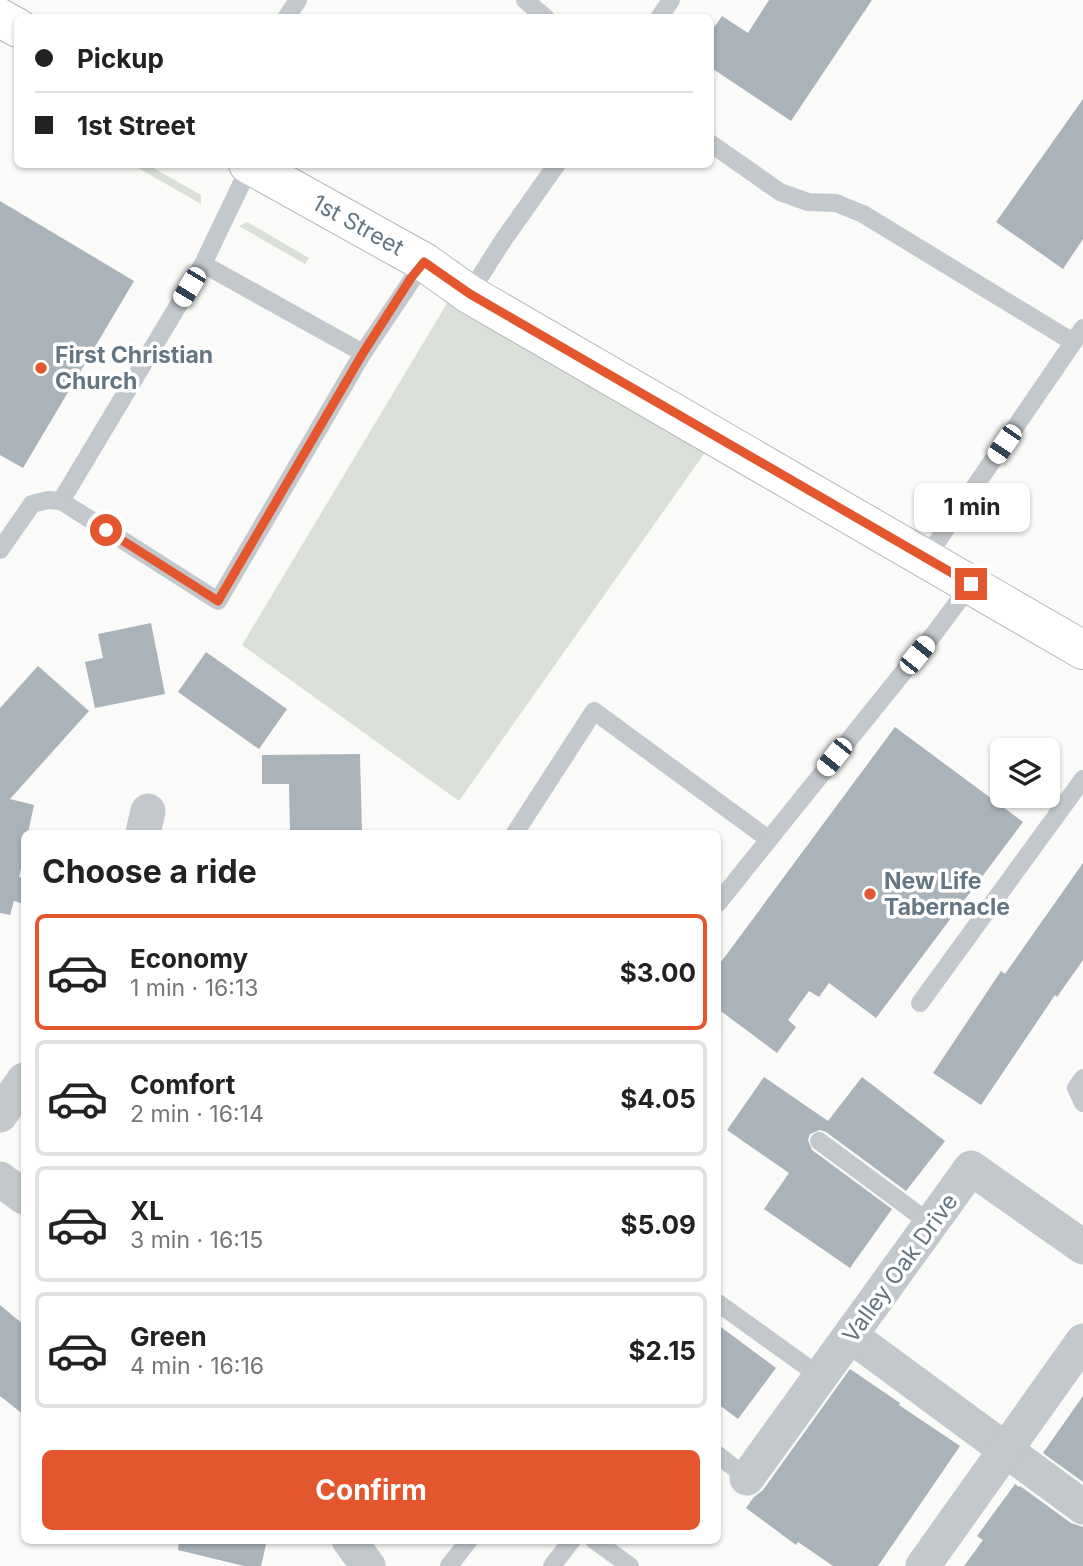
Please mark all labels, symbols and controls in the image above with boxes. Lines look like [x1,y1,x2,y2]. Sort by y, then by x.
text: Pickup [77,43,164,74]
text: 1st Street [77,110,195,141]
street label: 1st Street [307,188,409,262]
car [170,264,209,310]
place label: First Christian Church [55,341,213,395]
marker: First Christian Church [33,360,49,376]
car [984,421,1025,467]
callout: 1 min [913,482,1029,532]
text: 1 min [944,493,1000,521]
route start [90,514,122,546]
route end [955,568,987,600]
car [896,632,939,678]
car [813,734,856,780]
map controls [990,738,1060,808]
button: layers [990,738,1060,808]
text: Choose a ride [42,852,257,891]
place label: New Life Tabernacle [884,867,1010,921]
marker: New Life Tabernacle [862,886,878,902]
icon: car [46,941,109,1004]
text: Economy [130,943,248,974]
text: $3.00 [620,957,696,988]
text: 1 min · 16:13 [130,974,259,1002]
icon: car [46,1067,109,1130]
text: Comfort [130,1069,235,1100]
text: $4.05 [620,1083,696,1114]
text: 2 min · 16:14 [130,1100,264,1128]
street label: Valley Oak Drive [836,1188,964,1348]
icon: car [46,1193,109,1256]
text: XL [130,1195,164,1226]
text: $5.09 [621,1209,696,1240]
text: 3 min · 16:15 [130,1226,263,1254]
icon: car [46,1319,109,1382]
text: Green [130,1321,207,1352]
text: $2.15 [628,1335,696,1366]
text: 4 min · 16:16 [130,1352,264,1380]
button: Confirm [42,1450,700,1530]

